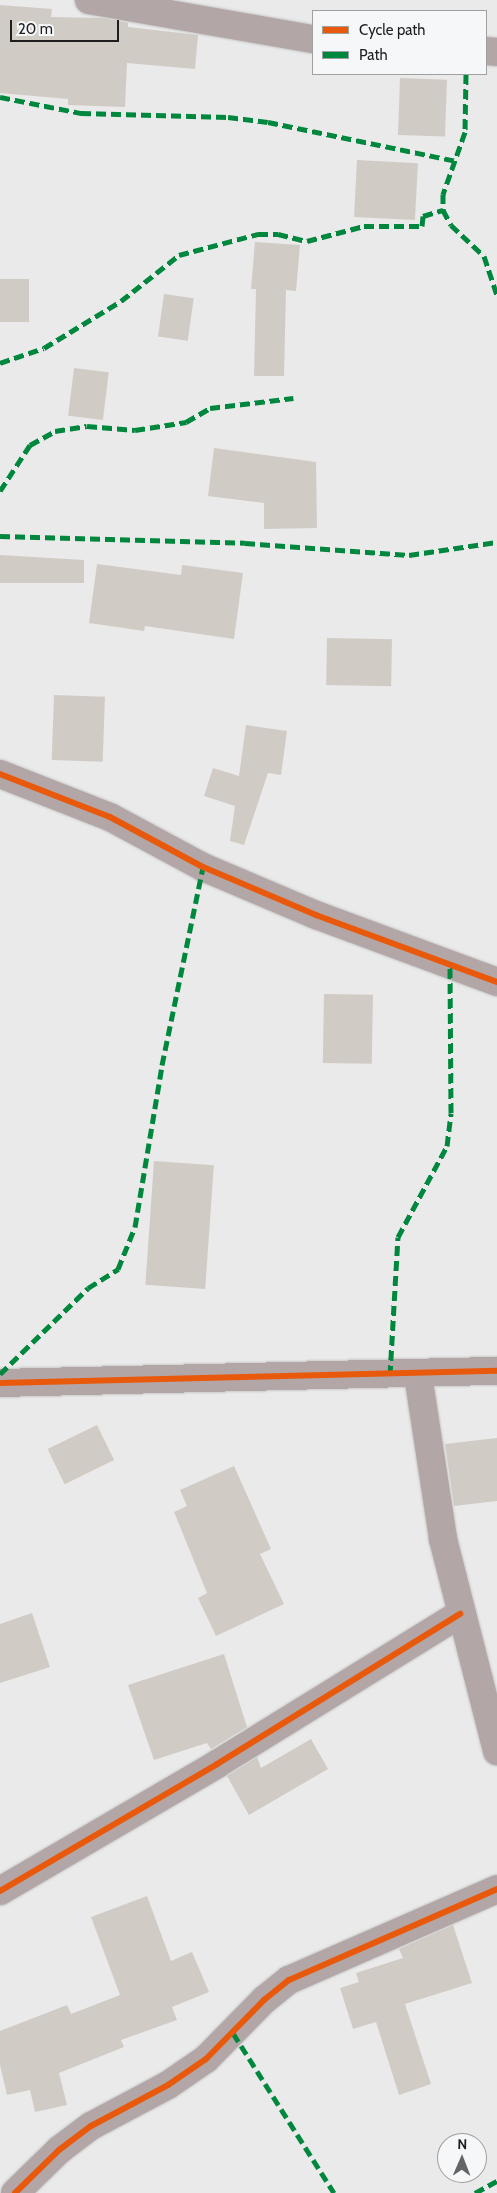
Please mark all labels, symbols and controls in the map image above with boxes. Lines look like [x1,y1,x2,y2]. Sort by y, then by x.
scale bar [12,10,121,42]
legend [312,10,487,75]
text: 20 m [18,20,53,38]
text: Cycle path [359,21,425,39]
text: Path [359,46,388,64]
north arrow [437,2133,487,2183]
text: N [457,2135,467,2153]

